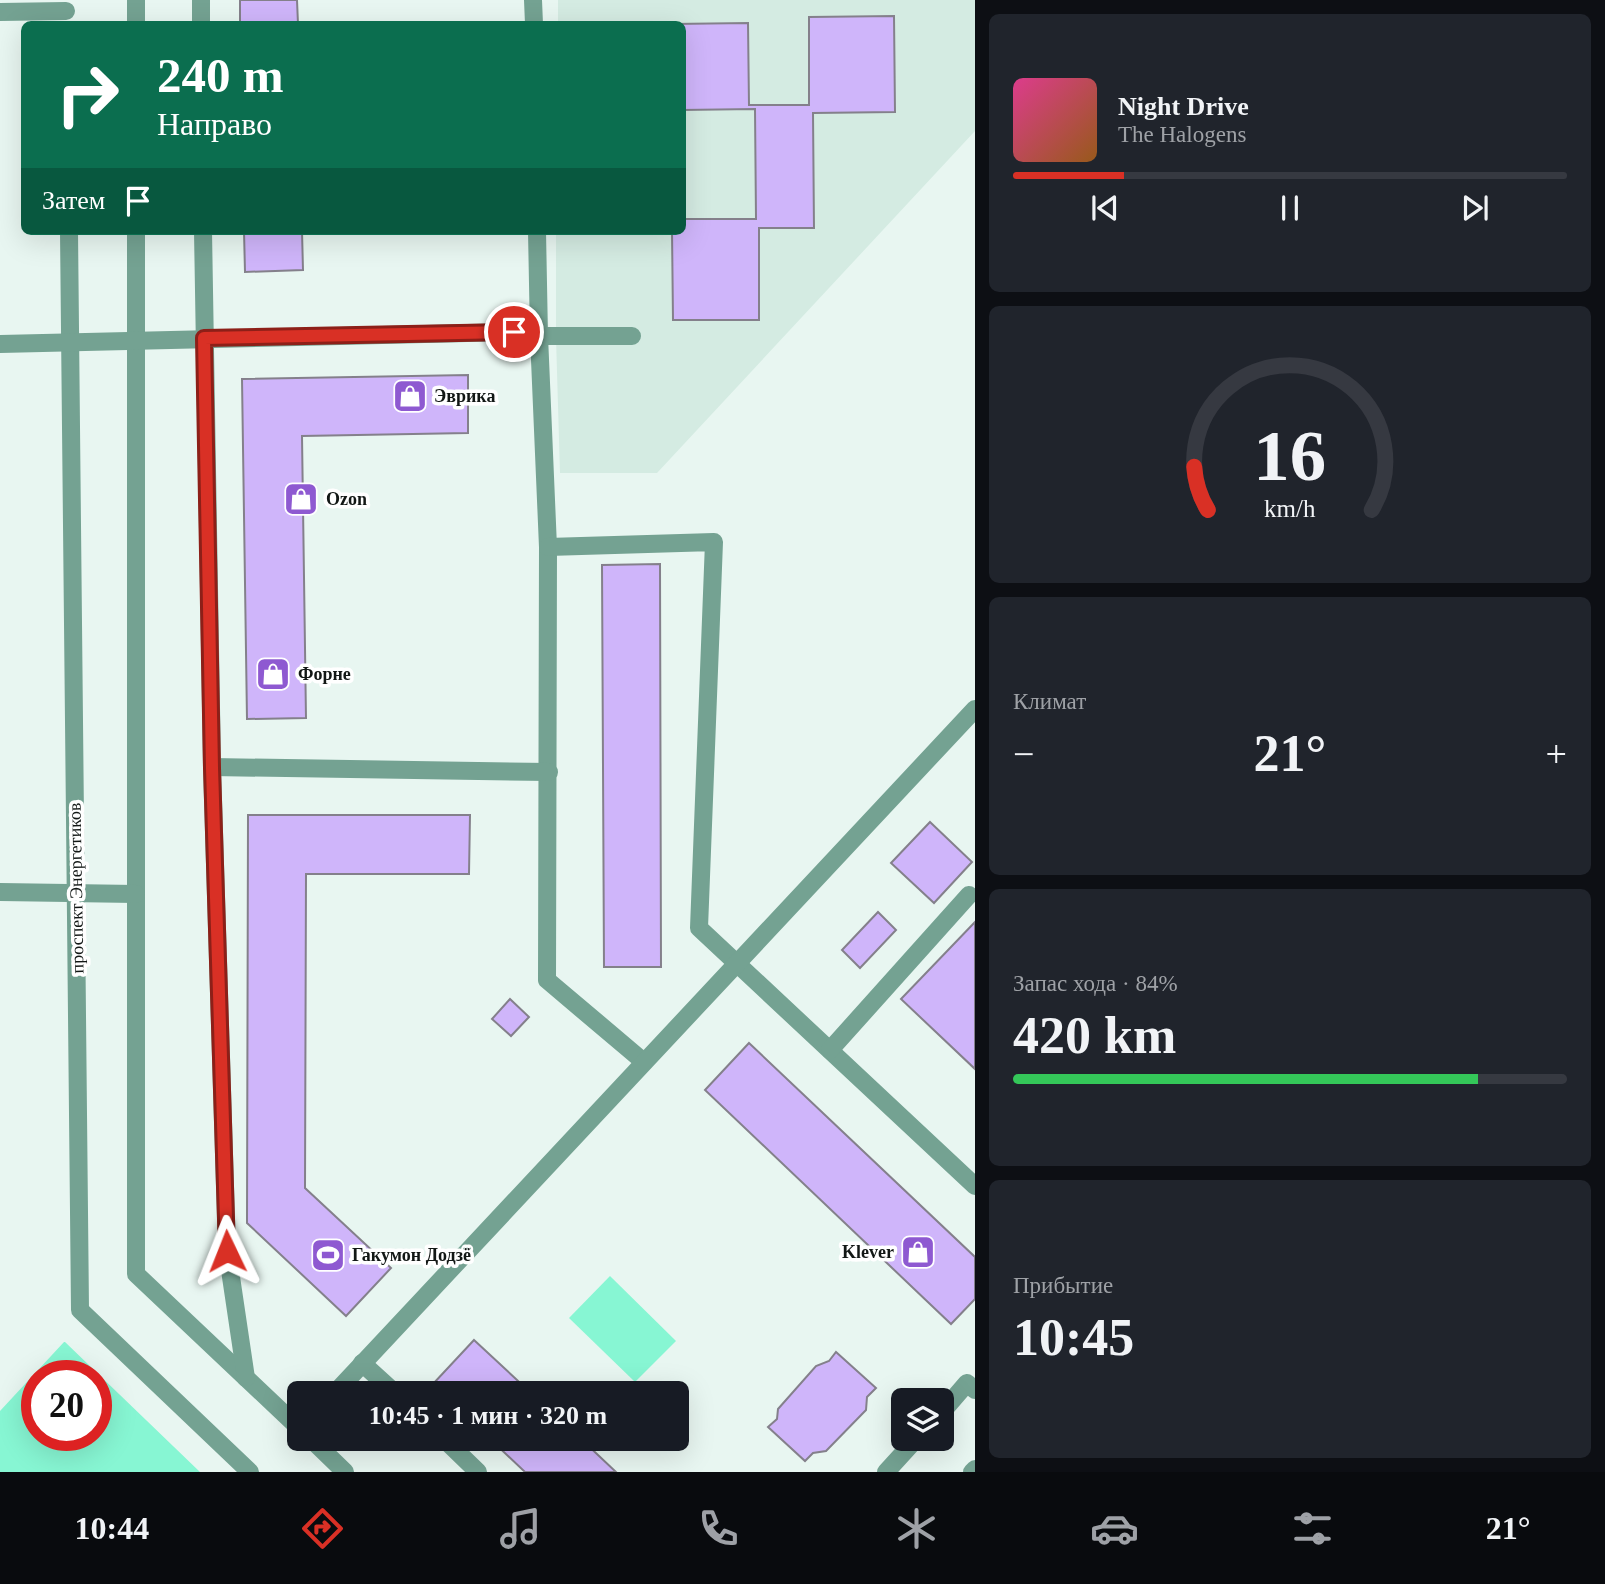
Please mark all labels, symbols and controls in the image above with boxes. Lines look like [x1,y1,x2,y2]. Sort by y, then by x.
text: 240 m [157,48,284,103]
icon: right [42,49,133,140]
text: Night Drive [1118,92,1249,121]
text: Направо [157,106,272,142]
text: The Halogens [1118,122,1246,147]
icon: arrive [119,182,157,220]
text: Затем [42,186,105,215]
icon: previous [1086,189,1124,227]
icon: pause [1271,189,1309,227]
icon: next [1456,189,1494,227]
pin [484,302,544,362]
icon: arrive [495,313,533,351]
shop icon: Эврика [391,377,429,415]
place label: Эврика [434,386,495,406]
text: 16 [1254,416,1326,497]
shop icon: Ozon [282,480,320,518]
place label: Ozon [326,489,367,509]
text: km/h [1264,495,1316,522]
shop icon: Форне [254,655,292,693]
place label: Форне [298,664,351,684]
text: Климат [1013,689,1086,714]
text: 21° [1254,725,1326,782]
text: − [1013,733,1034,775]
text: + [1546,733,1567,775]
street label: проспект Энергетиков [65,802,87,974]
text: Запас хода · 84% [1013,971,1178,996]
text: 420 km [1013,1007,1176,1064]
position arrow [190,1214,264,1288]
shop icon: Klever [899,1233,937,1271]
sports icon: Гакумон Додзё [309,1236,347,1274]
place label: Klever [842,1242,894,1262]
place label: Гакумон Додзё [352,1245,471,1265]
text: Прибытие [1013,1273,1113,1298]
text: 10:45 [1013,1309,1134,1366]
speed limit sign: 20 [21,1360,112,1451]
map controls [891,1388,954,1451]
button: layers [891,1388,954,1451]
text: 10:45 · 1 мин · 320 m [369,1401,607,1430]
icon: directions [298,1504,347,1553]
icon: music [496,1504,545,1553]
icon: phone [694,1504,743,1553]
icon: climate [892,1504,941,1553]
icon: car [1090,1504,1139,1553]
icon: filters [1288,1504,1337,1553]
text: 10:44 [74,1510,149,1546]
text: 21° [1486,1510,1530,1546]

